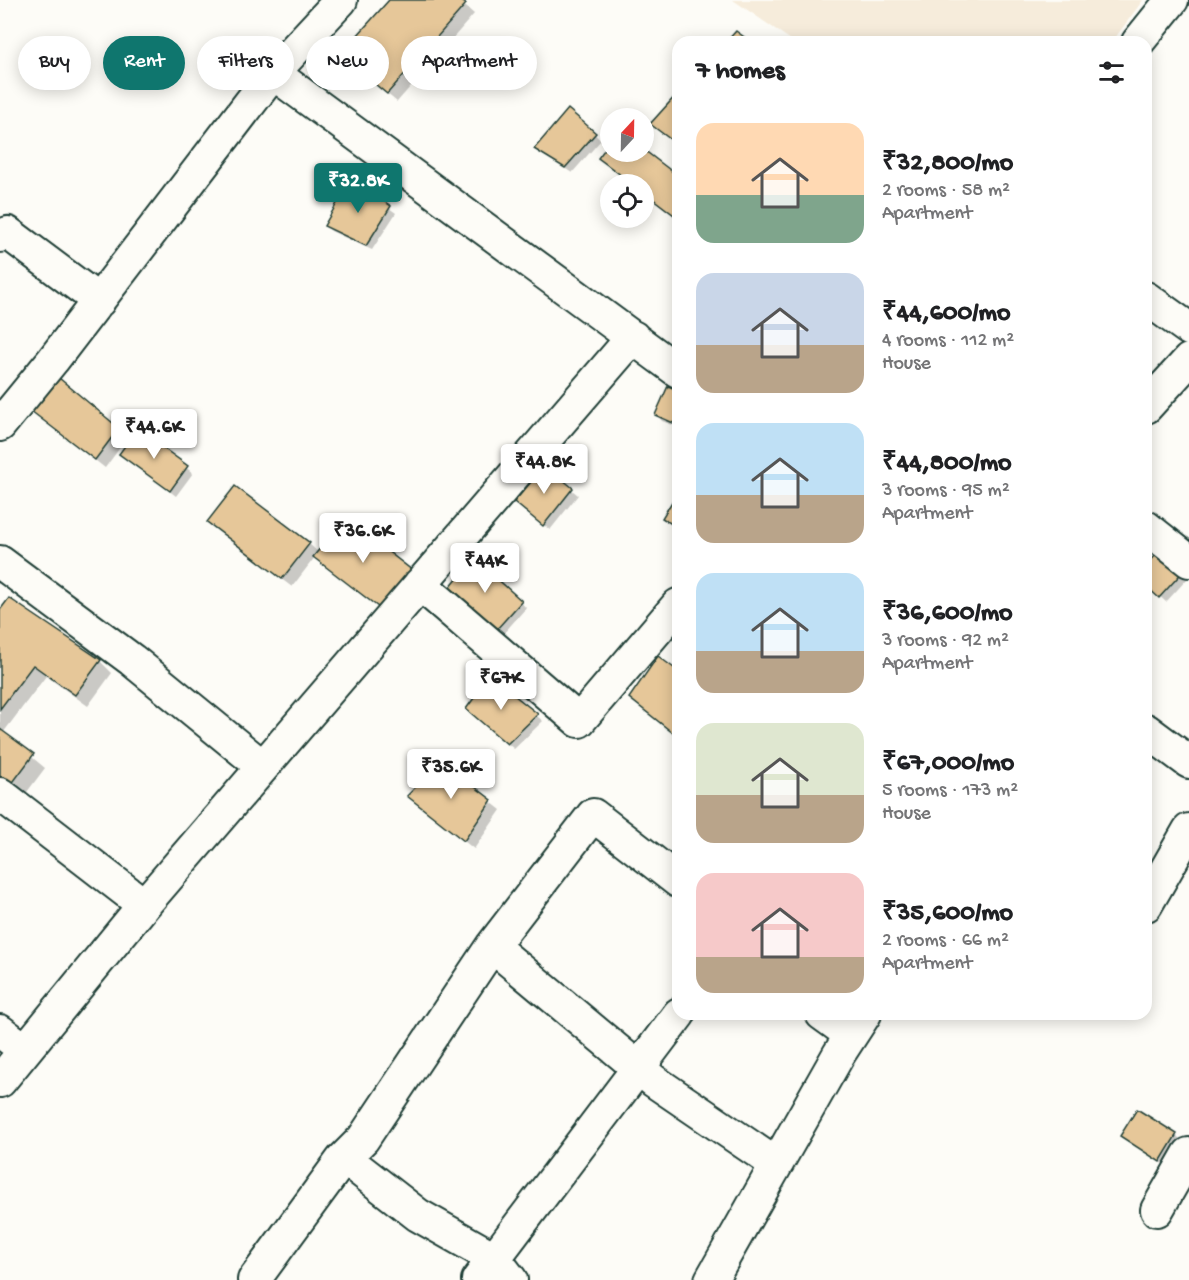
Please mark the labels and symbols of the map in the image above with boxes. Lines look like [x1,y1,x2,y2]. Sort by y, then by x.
north arrow [600,108,654,162]
pin: ₹32.8K [309,163,407,214]
pin: ₹44.6K [105,409,203,460]
pin: ₹44.8K [495,444,593,495]
pin: ₹36.6K [314,513,412,564]
pin: ₹44K [449,543,521,594]
pin: ₹67K [465,660,537,711]
pin: ₹35.6K [402,749,500,800]

